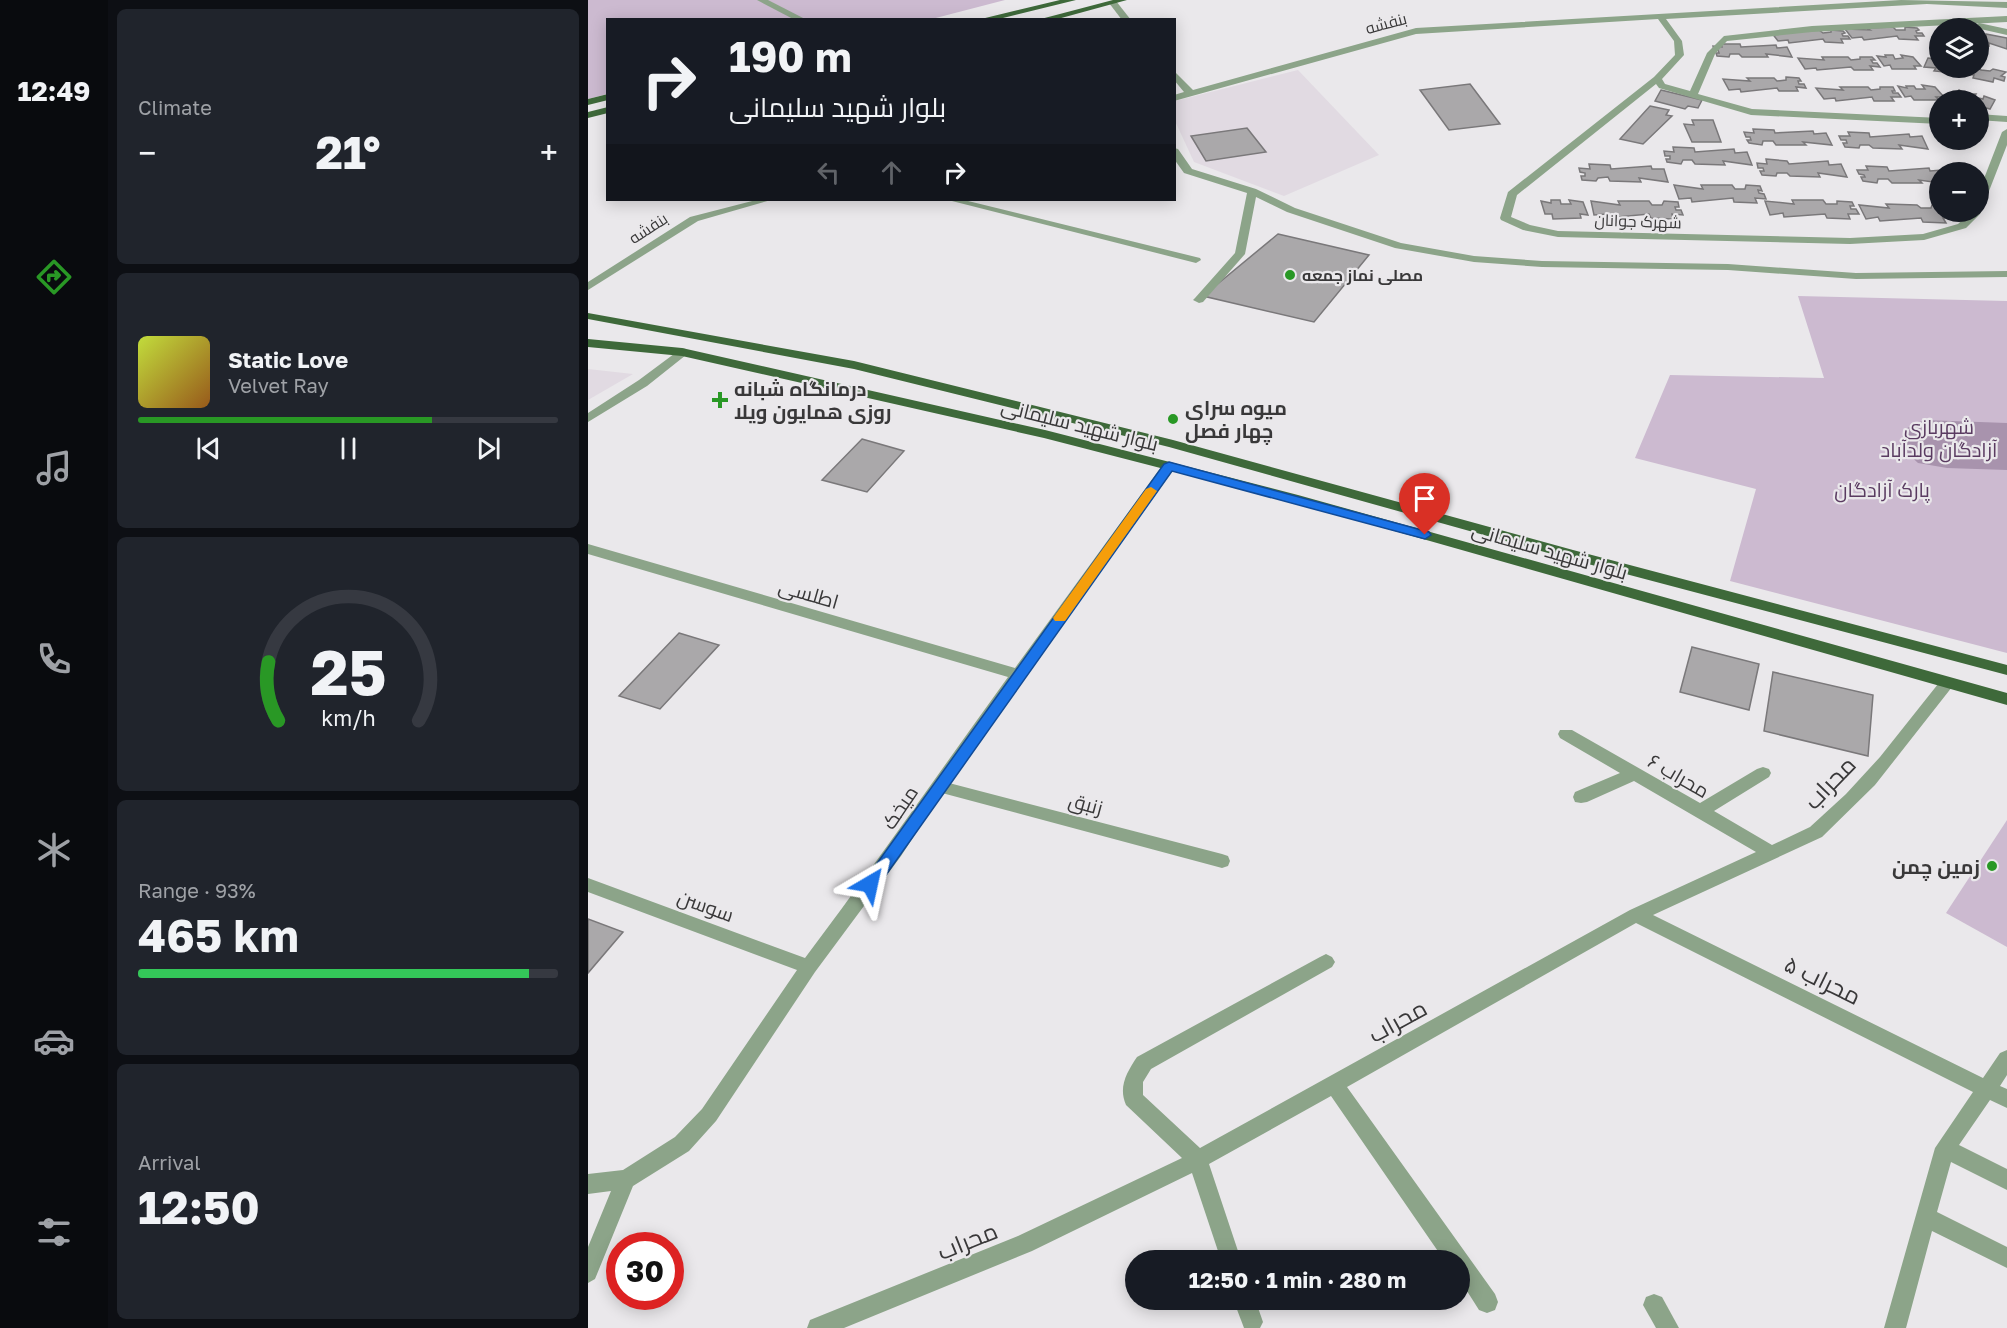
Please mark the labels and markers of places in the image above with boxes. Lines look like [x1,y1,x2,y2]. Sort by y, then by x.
place label: مصلی نماز جمعه [1302,265,1423,285]
marker: مصلی نماز جمعه [1283,268,1297,282]
place label: درمانگاه شبانه روزی همایون ویلا [734,376,891,424]
marker: درمانگاه شبانه روزی همایون ویلا [711,391,729,409]
place label: میوه سرای چهار فصل [1185,395,1287,445]
marker: میوه سرای چهار فصل [1166,412,1180,426]
pin [1399,473,1450,535]
place label: زمین چمن [1892,854,1980,881]
marker: زمین چمن [1985,859,1999,873]

